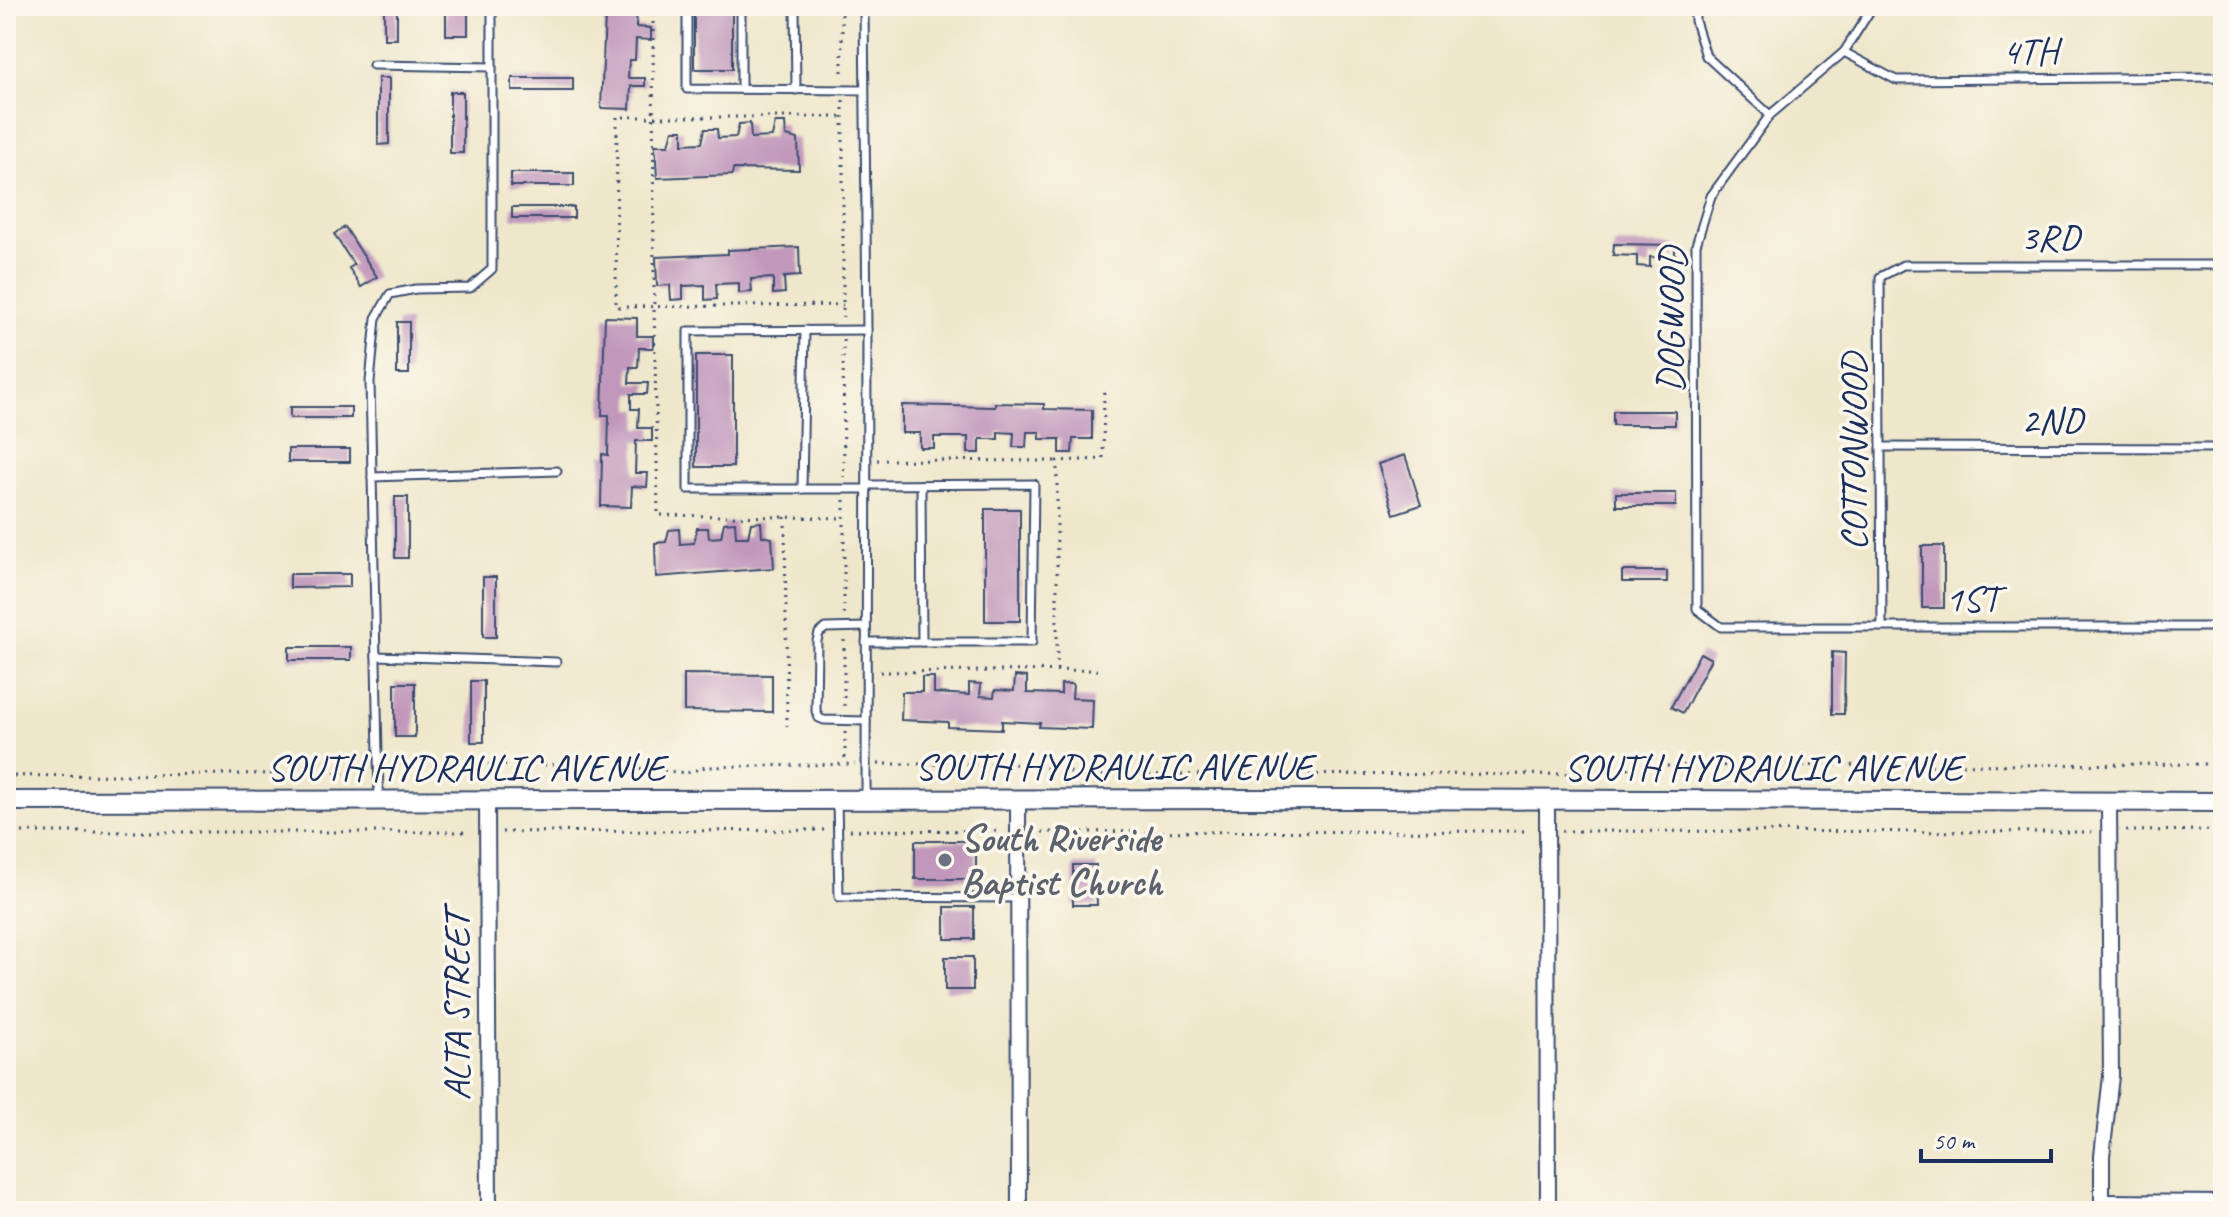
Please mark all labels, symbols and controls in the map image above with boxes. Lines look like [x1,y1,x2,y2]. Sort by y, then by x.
street label: 4TH [2002,27,2064,75]
street label: 3RD [2020,214,2083,261]
street label: DOGWOOD [1646,244,1696,393]
street label: COTTONWOOD [1830,351,1877,550]
street label: 2ND [2021,397,2086,444]
street label: 1ST [1945,575,2008,622]
street label: SOUTH HYDRAULIC AVENUE [915,743,1318,790]
street label: SOUTH HYDRAULIC AVENUE [267,744,670,791]
street label: SOUTH HYDRAULIC AVENUE [1564,744,1967,791]
place label: South Riverside Baptist Church [961,815,1164,906]
marker: South Riverside Baptist Church [936,851,954,869]
street label: ALTA STREET [433,902,480,1101]
scale bar [1921,1113,2051,1163]
text: 50 m [1933,1126,1976,1156]

